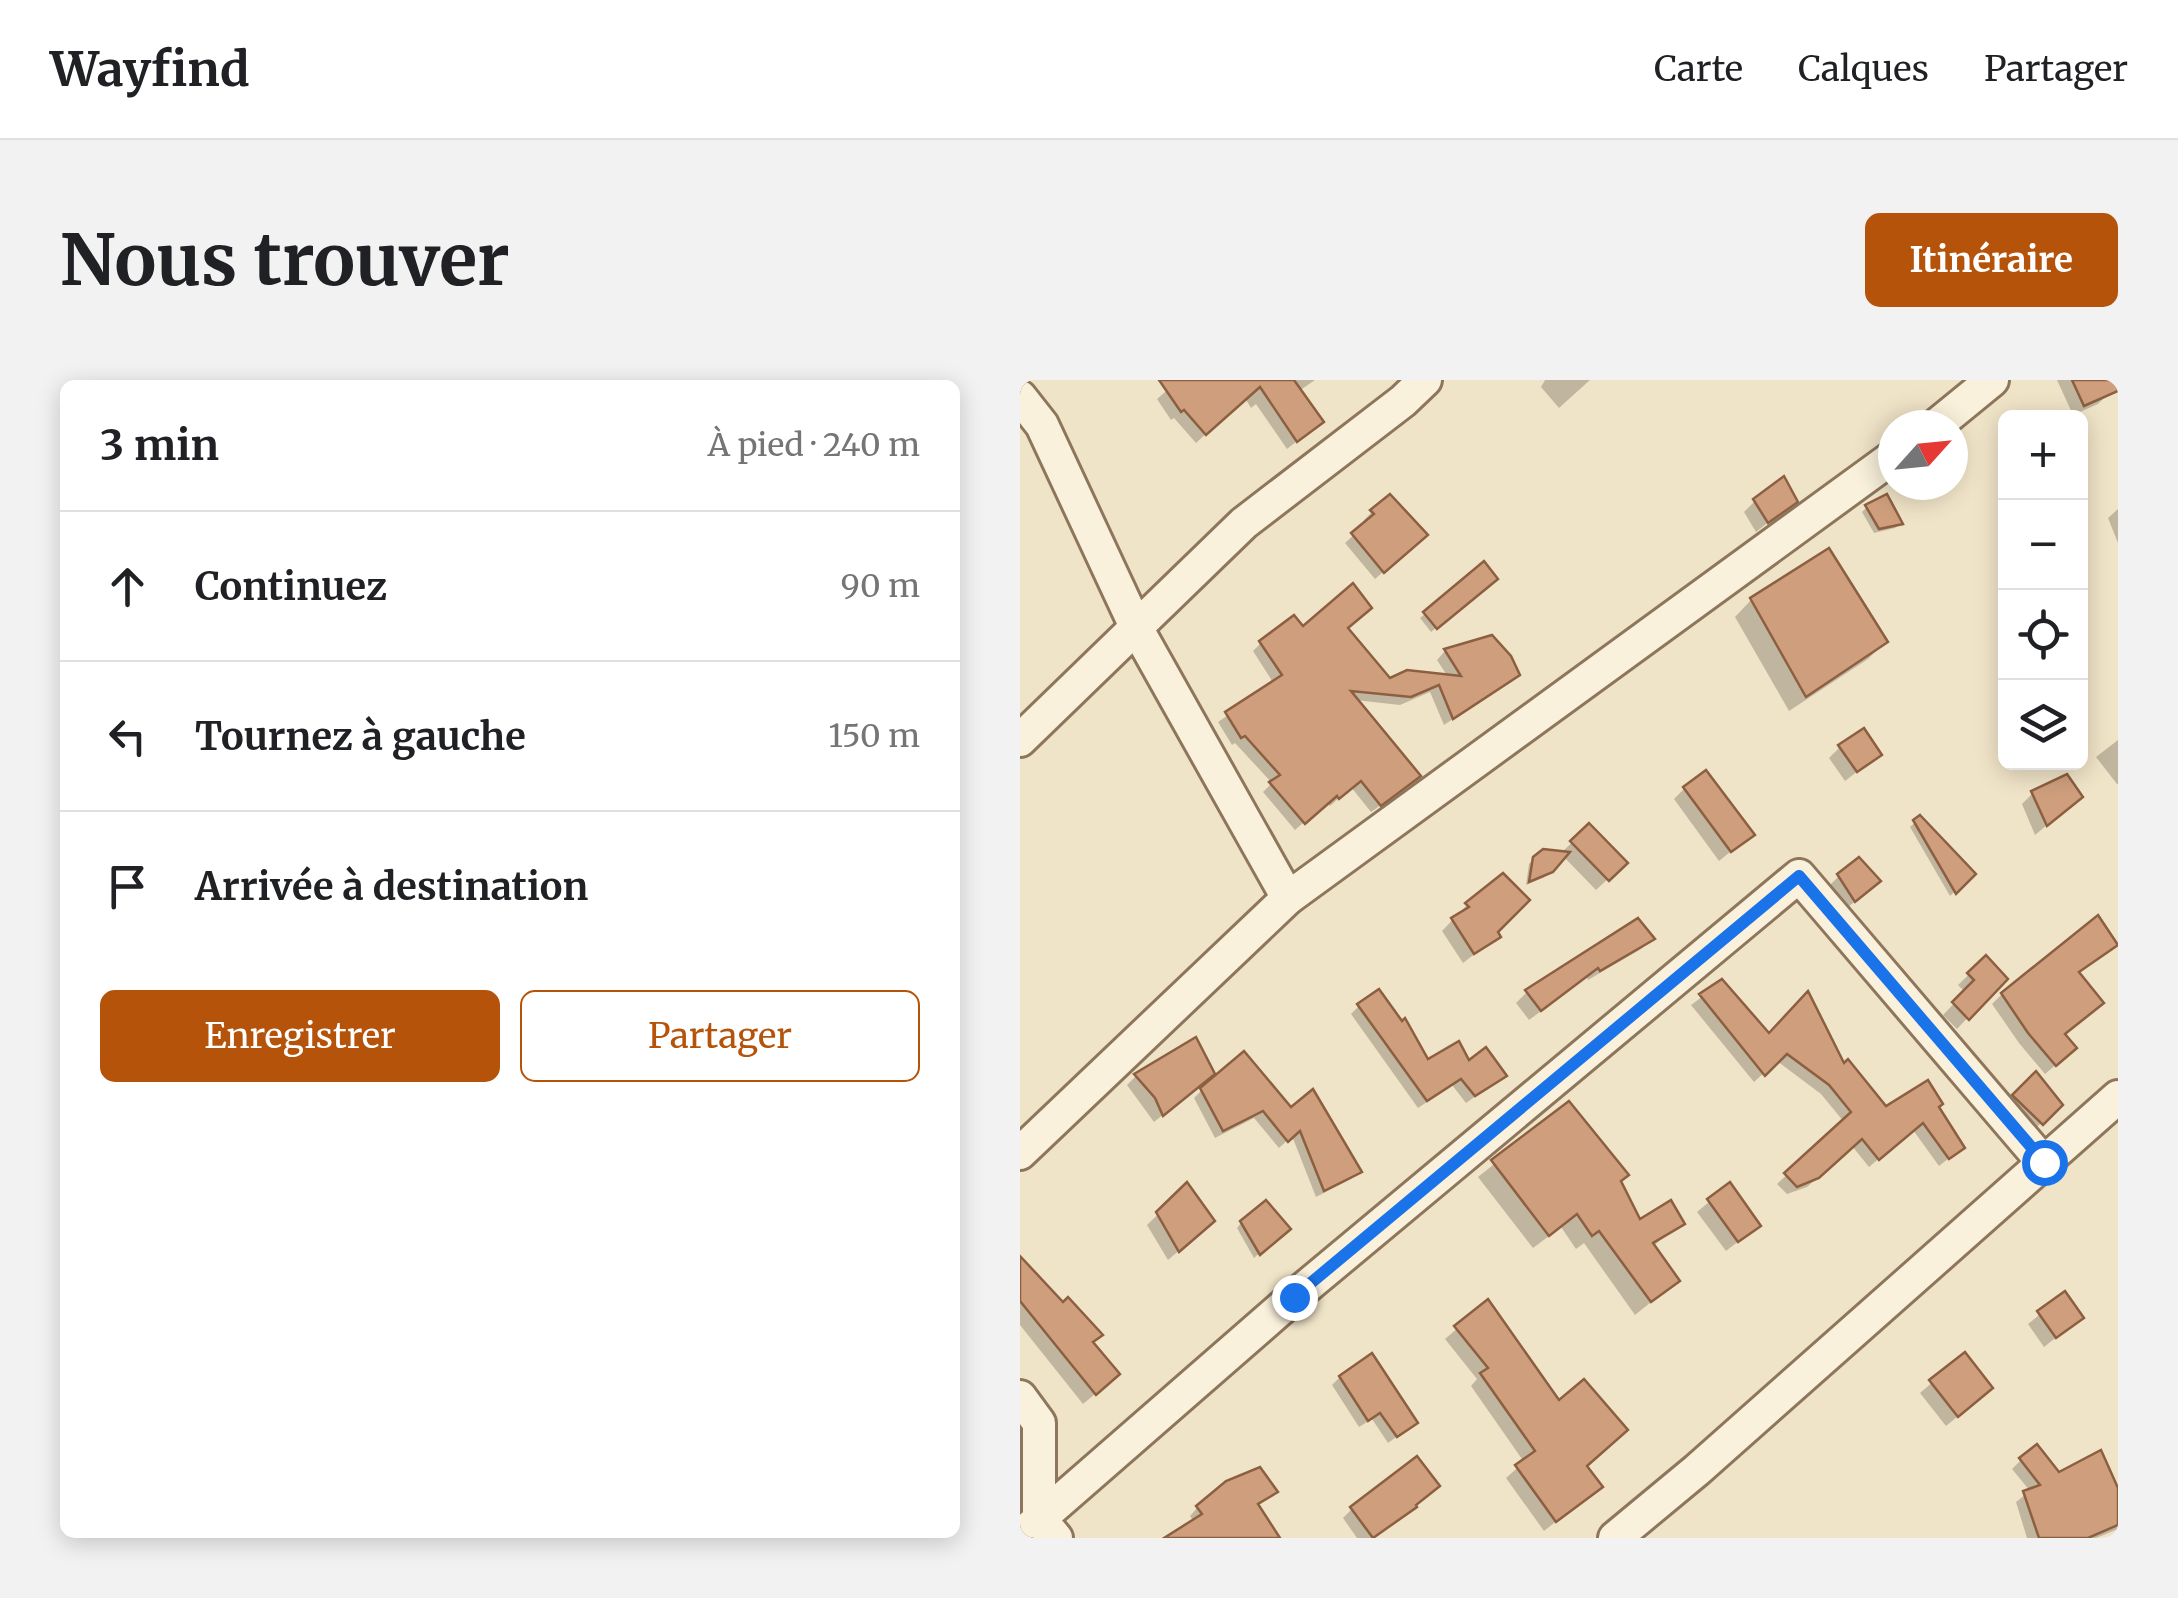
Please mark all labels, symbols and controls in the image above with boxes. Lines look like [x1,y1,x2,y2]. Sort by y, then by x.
text: Wayfind [50,39,250,99]
text: Carte [1654,47,1743,91]
text: Calques [1798,47,1929,91]
text: Partager [1984,47,2128,91]
button: Itinéraire [1865,213,2118,307]
text: Nous trouver [60,216,509,304]
north arrow [1878,410,1968,500]
map controls [1998,410,2088,770]
button: + [1998,410,2088,500]
text: 3 min [100,419,219,471]
text: À pied · 240 m [708,425,920,465]
button: − [1998,500,2088,590]
icon: ahead [100,559,155,614]
text: Continuez [195,563,387,610]
text: 90 m [841,566,920,606]
button: locate [1998,590,2088,680]
button: layers [1998,680,2088,770]
icon: left [100,709,155,764]
text: Tournez à gauche [195,713,526,760]
text: 150 m [828,716,920,756]
icon: arrive [100,859,155,914]
text: Arrivée à destination [195,863,588,910]
button: Enregistrer [100,990,500,1082]
button: Partager [520,990,920,1082]
route start [2022,1140,2068,1186]
route end [1272,1275,1318,1321]

